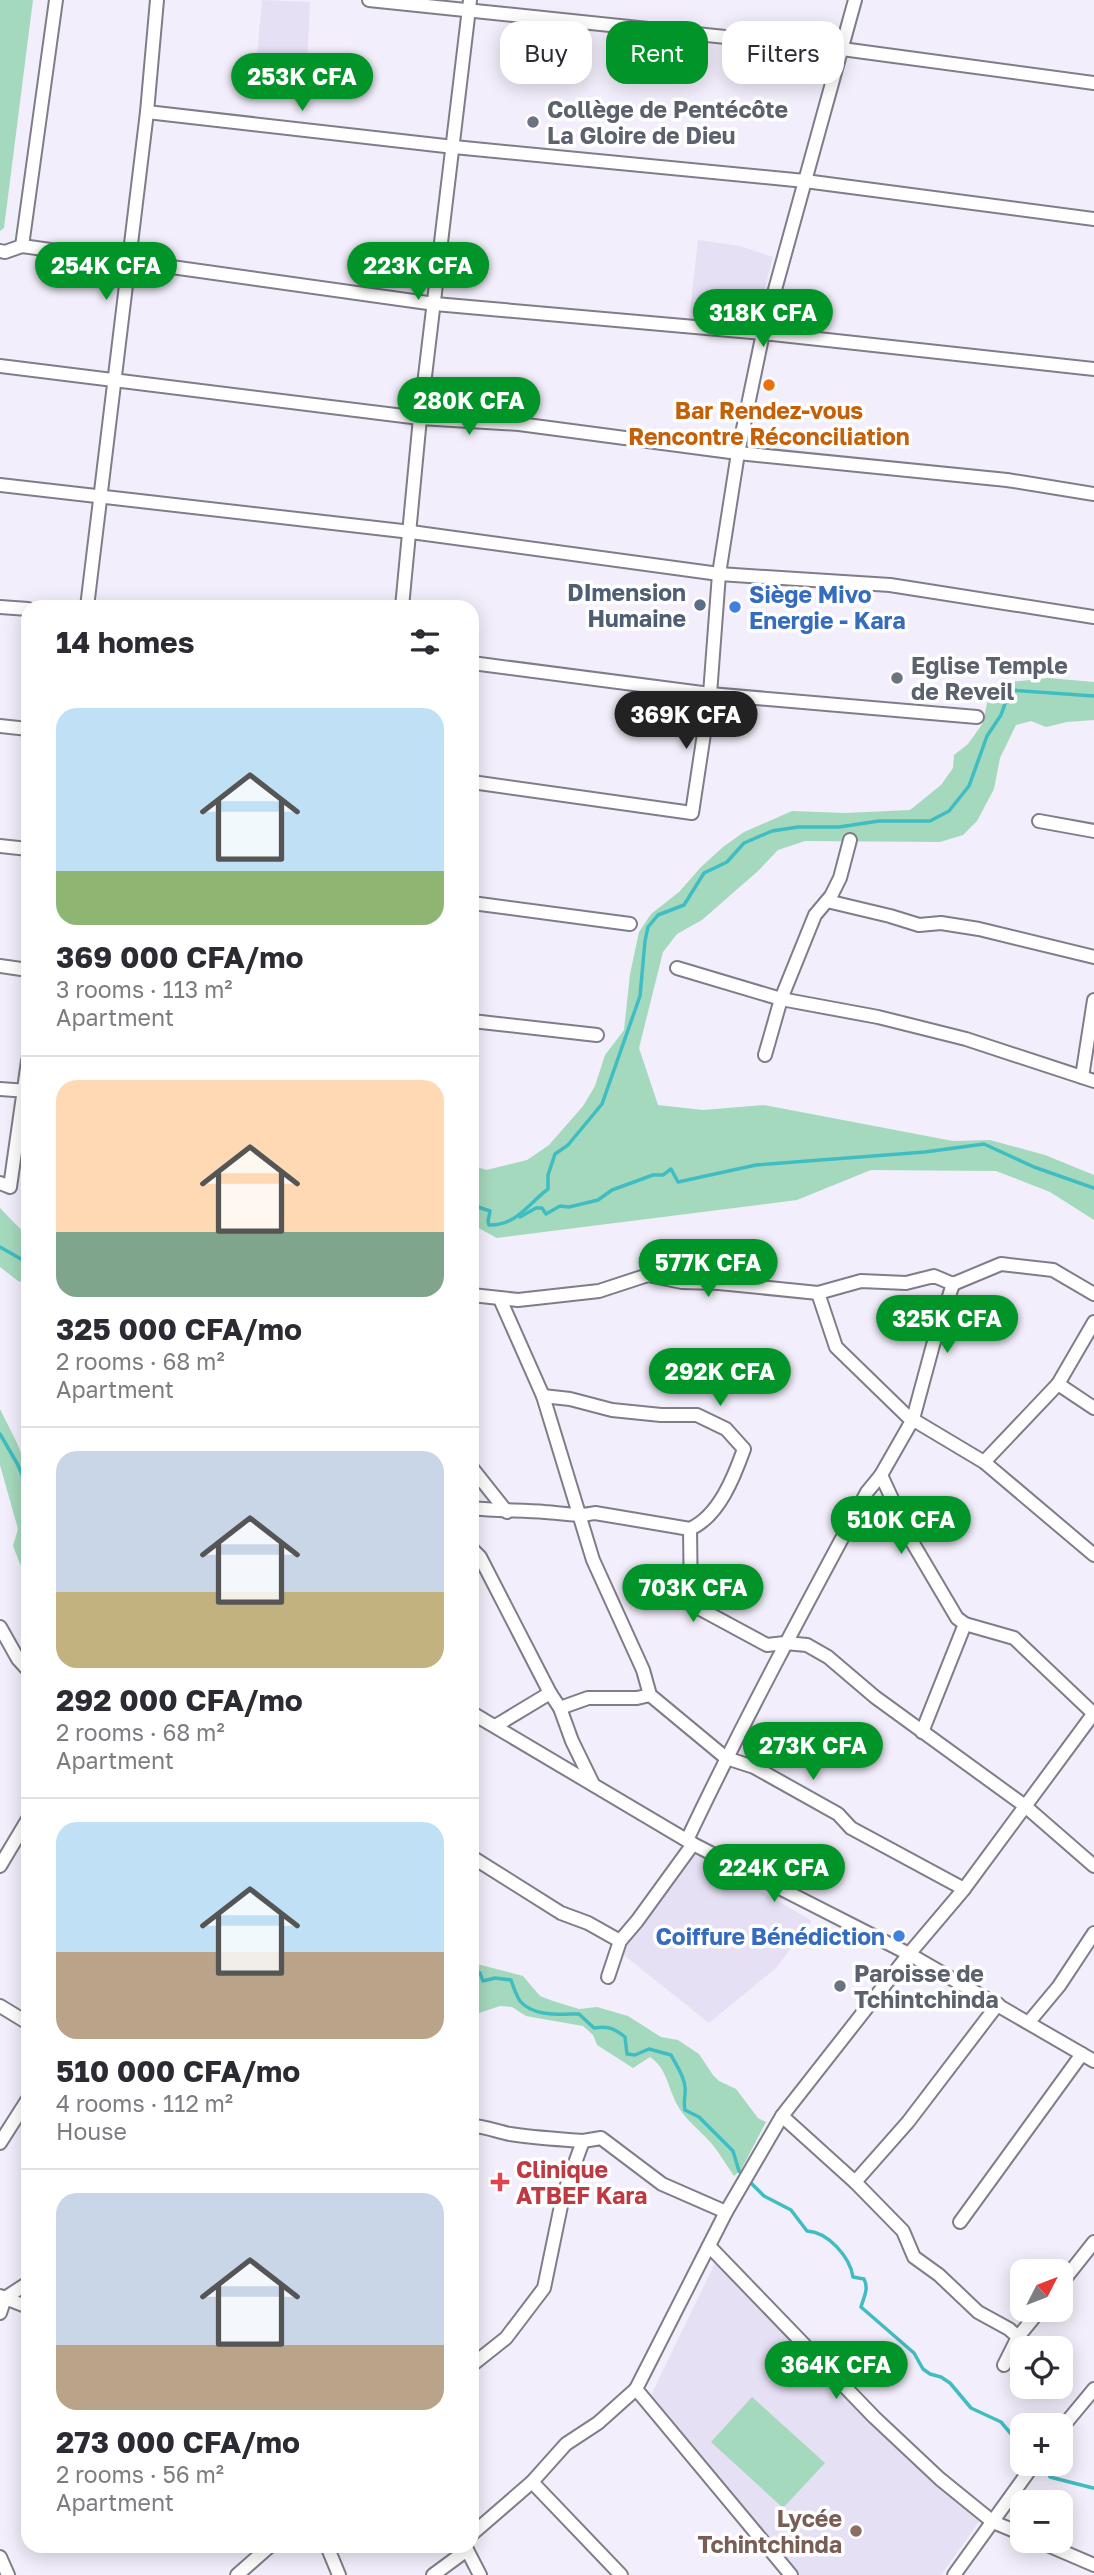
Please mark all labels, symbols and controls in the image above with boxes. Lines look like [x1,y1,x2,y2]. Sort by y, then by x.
chip: Buy [500,21,592,84]
chip: Rent [606,21,708,84]
chip: Filters [722,21,844,84]
pin: 253K CFA [230,54,374,113]
text: 253K CFA [247,62,357,90]
place label: Collège de Pentécôte La Gloire de Dieu [547,95,788,149]
marker: Collège de Pentécôte La Gloire de Dieu [525,114,541,130]
pin: 254K CFA [34,243,178,302]
pin: 223K CFA [346,243,490,302]
text: 254K CFA [51,251,161,279]
text: 223K CFA [363,251,473,279]
pin: 318K CFA [691,290,835,349]
text: 318K CFA [709,298,817,326]
marker: Bar Rendez-vous Rencontre Réconciliation [761,377,777,393]
pin: 280K CFA [397,378,541,437]
text: 280K CFA [413,386,525,414]
place label: Bar Rendez-vous Rencontre Réconciliation [628,396,910,450]
place label: DImension Humaine [567,578,686,632]
place label: Siège Mivo Energie - Kara [749,580,905,634]
marker: DImension Humaine [692,597,708,613]
marker: Siège Mivo Energie - Kara [727,599,743,615]
icon: filters [406,623,444,661]
text: 14 homes [56,624,195,660]
place label: Eglise Temple de Reveil [911,651,1068,705]
marker: Eglise Temple de Reveil [889,670,905,686]
pin: 369K CFA [614,692,758,751]
text: 369K CFA [631,700,741,728]
icon: home [187,754,313,880]
text: 369 000 CFA/mo [56,939,304,975]
text: 3 rooms · 113 m² [56,975,233,1003]
text: Apartment [56,1003,174,1031]
icon: home [187,1126,313,1252]
pin: 577K CFA [636,1240,780,1299]
text: 577K CFA [655,1248,761,1276]
pin: 325K CFA [875,1296,1019,1355]
text: 325K CFA [892,1304,1002,1332]
text: 325 000 CFA/mo [56,1311,302,1347]
text: 2 rooms · 68 m² [56,1347,225,1375]
pin: 292K CFA [648,1348,792,1408]
text: 292K CFA [665,1357,775,1385]
text: Apartment [56,1375,174,1403]
pin: 510K CFA [829,1496,973,1556]
icon: home [187,1497,313,1623]
text: 510K CFA [847,1505,955,1533]
pin: 703K CFA [621,1564,765,1624]
text: 703K CFA [638,1573,748,1601]
text: 292 000 CFA/mo [56,1682,303,1718]
text: 2 rooms · 68 m² [56,1718,225,1746]
pin: 273K CFA [741,1722,885,1782]
text: 273K CFA [759,1731,867,1759]
text: Apartment [56,1746,174,1774]
pin: 224K CFA [702,1844,846,1904]
text: 224K CFA [719,1853,829,1881]
icon: home [187,1868,313,1994]
place label: Coiffure Bénédiction [656,1922,885,1950]
marker: Coiffure Bénédiction [891,1928,907,1944]
place label: Paroisse de Tchintchinda [854,1959,999,2013]
marker: Paroisse de Tchintchinda [832,1978,848,1994]
text: 510 000 CFA/mo [56,2053,300,2089]
text: 4 rooms · 112 m² [56,2089,233,2117]
text: House [56,2117,127,2145]
place label: Clinique ATBEF Kara [516,2155,647,2209]
marker: Clinique ATBEF Kara [490,2172,510,2192]
icon: home [187,2239,313,2365]
north arrow [1010,2259,1073,2322]
map controls [1010,2259,1073,2553]
button: locate [1010,2336,1073,2399]
pin: 364K CFA [764,2342,908,2401]
text: 364K CFA [781,2350,891,2378]
button: + [1010,2413,1073,2476]
text: 273 000 CFA/mo [56,2424,300,2460]
text: 2 rooms · 56 m² [56,2460,224,2488]
text: Apartment [56,2488,174,2516]
button: − [1010,2490,1073,2553]
place label: Lycée Tchintchinda [698,2504,842,2558]
marker: Lycée Tchintchinda [848,2523,864,2539]

